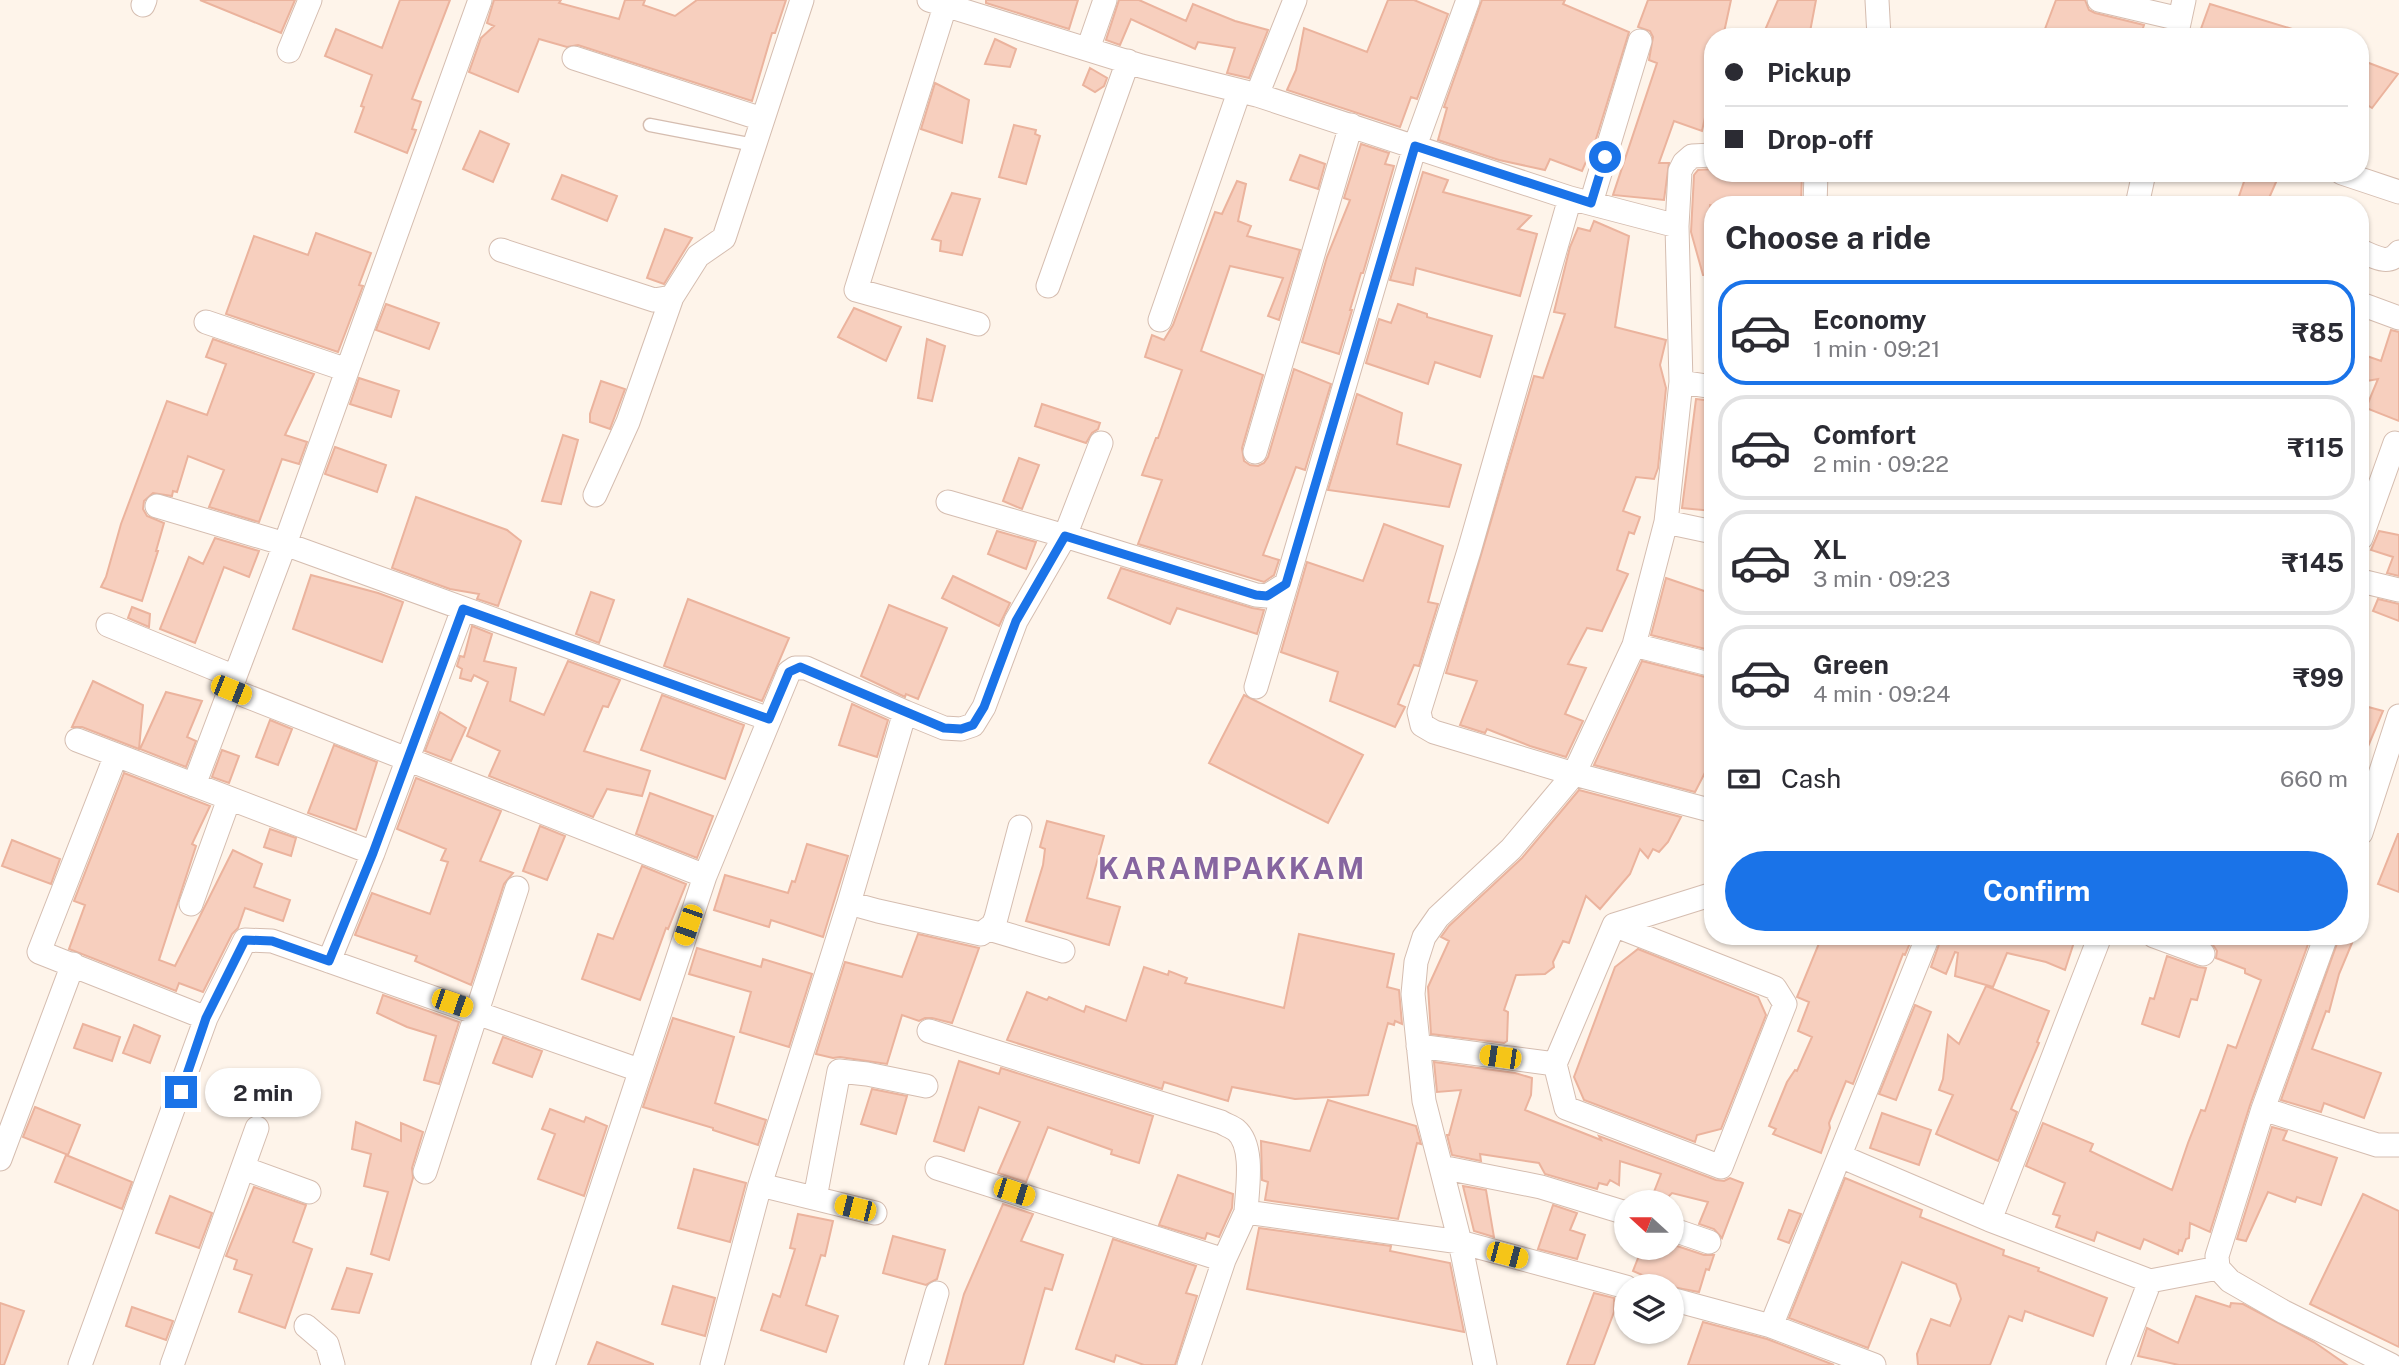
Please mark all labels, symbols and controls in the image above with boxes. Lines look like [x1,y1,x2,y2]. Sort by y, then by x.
text: Pickup [1767,57,1851,88]
text: Drop-off [1767,124,1873,155]
route start [1589,141,1621,173]
text: Choose a ride [1725,219,1931,256]
icon: car [1729,301,1792,364]
text: Economy [1813,304,1926,335]
text: ₹85 [2292,317,2344,348]
text: 1 min · 09:21 [1813,335,1940,362]
icon: car [1729,416,1792,479]
text: Comfort [1813,419,1916,450]
text: ₹115 [2287,432,2344,463]
text: 2 min · 09:22 [1813,450,1949,477]
icon: car [1729,531,1792,594]
text: XL [1813,534,1847,565]
text: ₹145 [2282,547,2344,578]
text: 3 min · 09:23 [1813,565,1951,592]
icon: car [1729,646,1792,709]
text: Green [1813,649,1889,680]
text: ₹99 [2293,662,2344,693]
car [208,672,255,708]
text: 4 min · 09:24 [1813,680,1950,707]
icon: cash [1725,760,1763,798]
text: Cash [1781,763,1841,794]
text: 660 m [2280,765,2348,792]
district label: KARAMPAKKAM [1098,850,1366,886]
button: Confirm [1725,851,2348,931]
car [672,902,705,948]
car [429,986,476,1020]
car [1478,1044,1523,1070]
callout: 2 min [206,1068,321,1116]
route end [165,1076,197,1108]
text: 2 min [233,1079,293,1106]
car [991,1176,1038,1208]
north arrow [1614,1190,1684,1260]
map controls [1614,1190,1684,1344]
car [833,1193,878,1223]
car [1484,1239,1531,1271]
button: layers [1614,1274,1684,1344]

